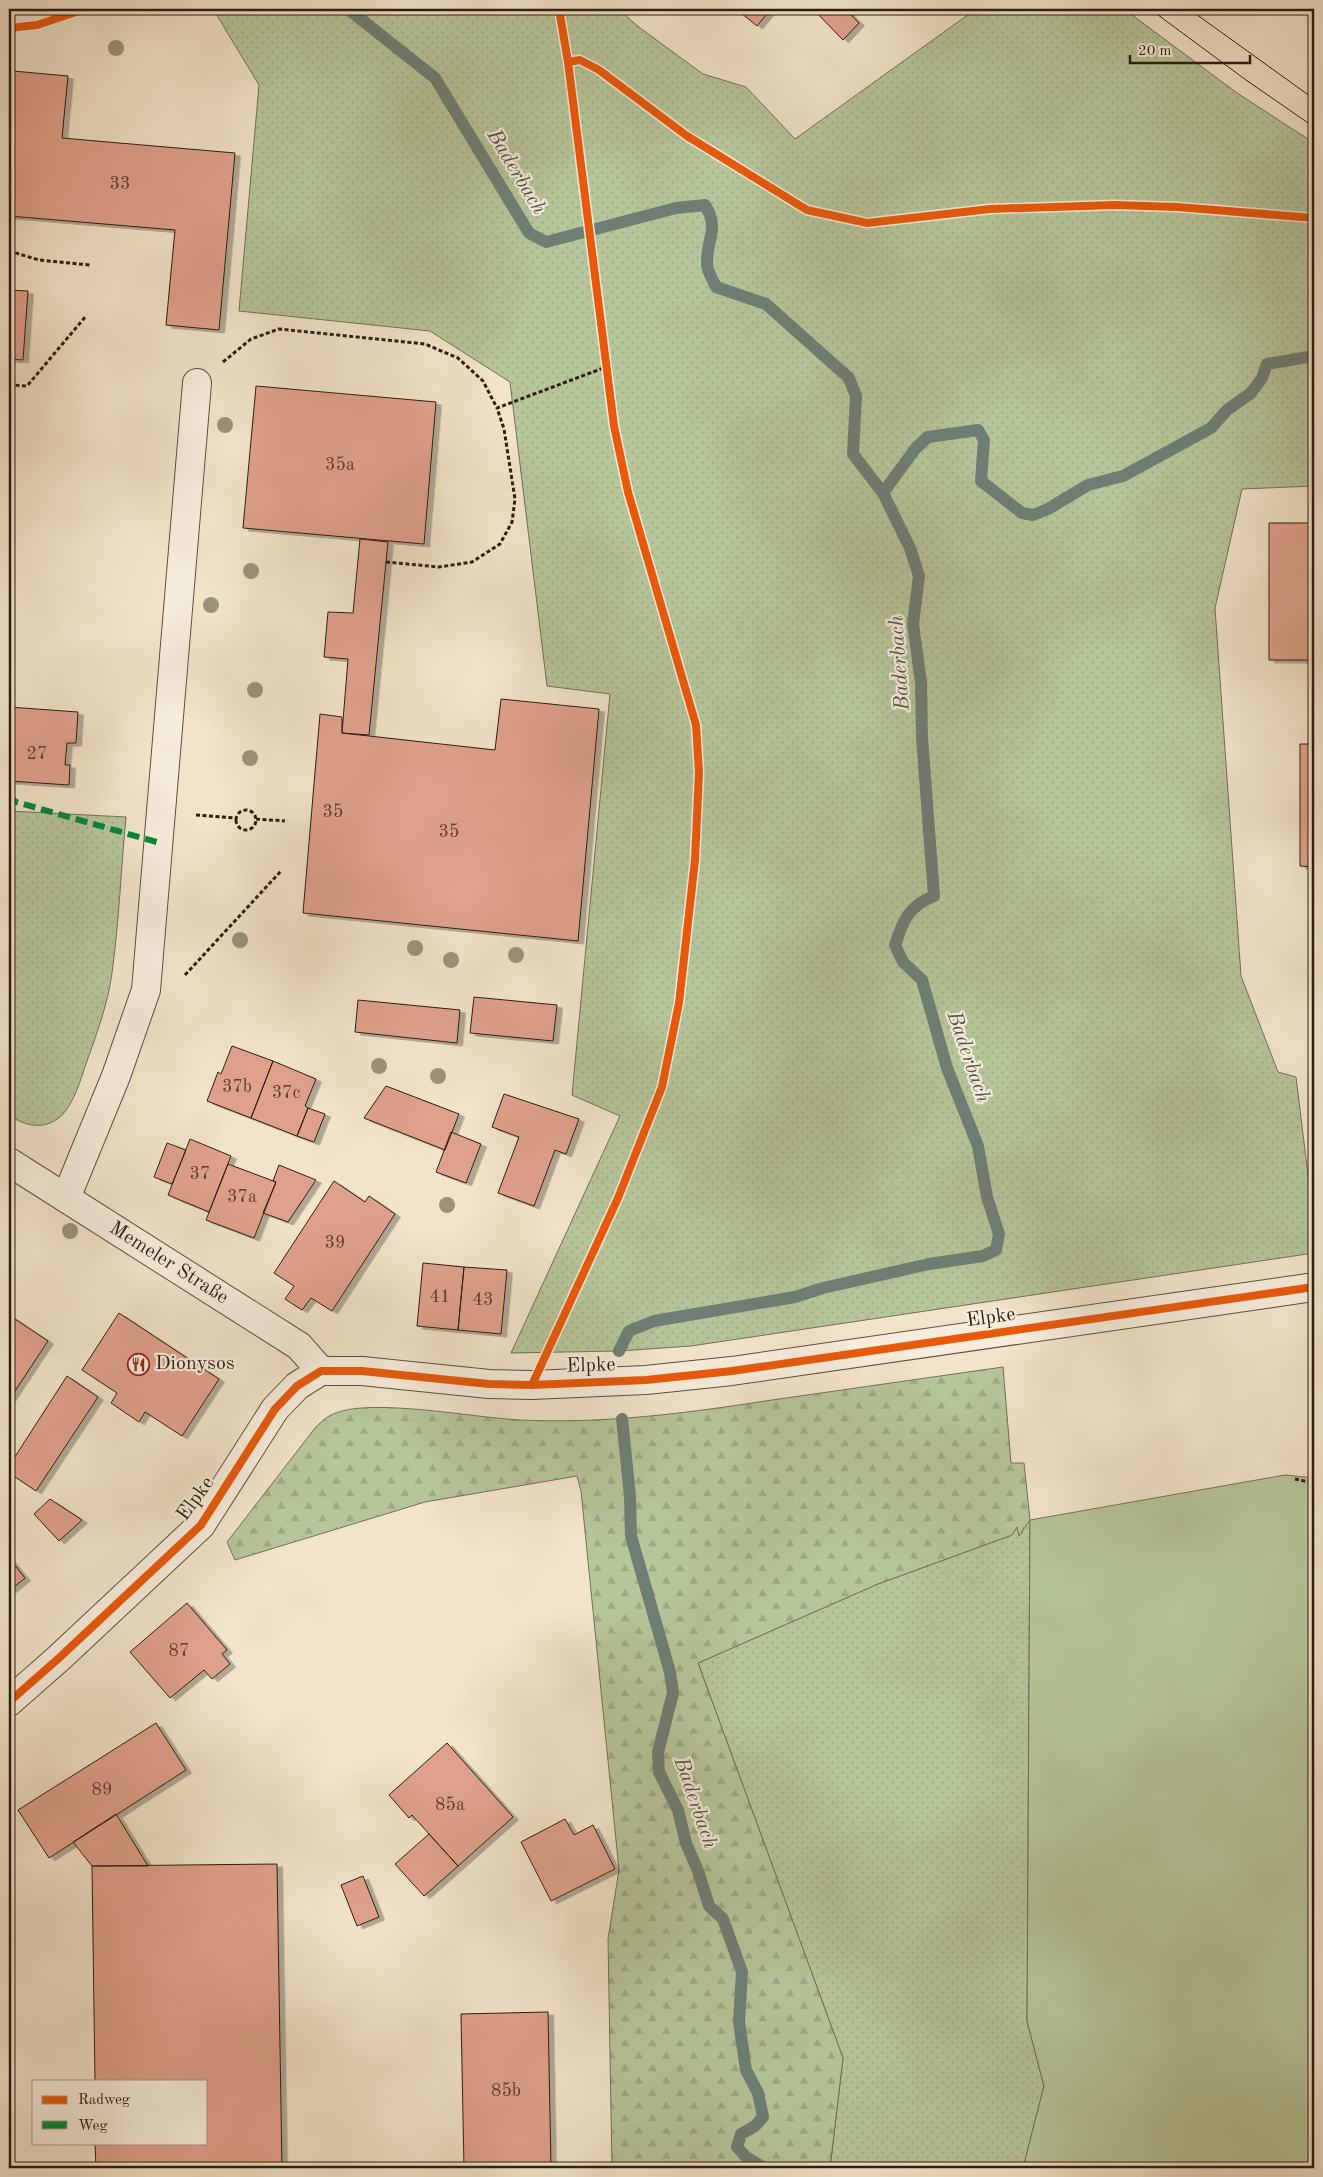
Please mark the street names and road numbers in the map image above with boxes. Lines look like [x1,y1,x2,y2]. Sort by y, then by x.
street label: Memeler Straße [106,1218,232,1308]
street label: Elpke [965,1305,1017,1331]
street label: Elpke [566,1355,616,1377]
street label: Elpke [173,1473,219,1525]

